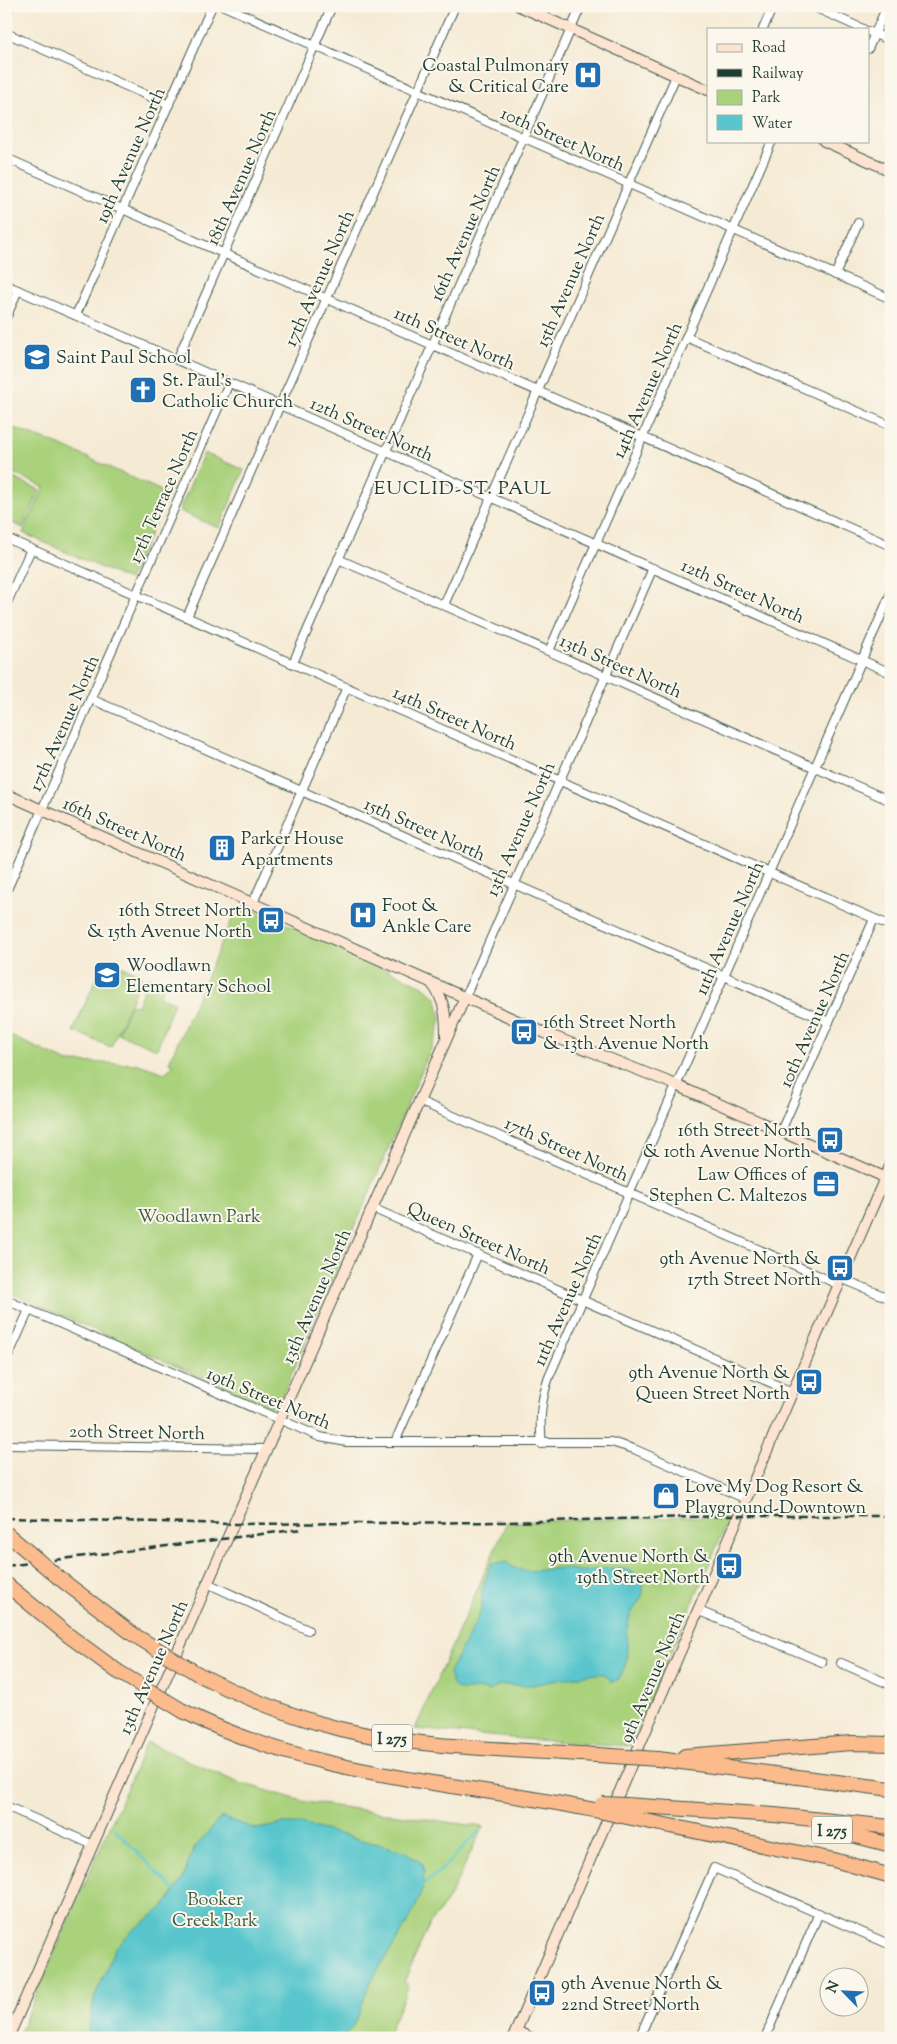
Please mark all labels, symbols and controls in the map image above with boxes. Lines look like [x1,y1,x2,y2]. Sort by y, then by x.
legend [707,28,870,142]
text: Road [752,38,786,59]
place label: Coastal Pulmonary & Critical Care [422,54,569,101]
hospital icon: Coastal Pulmonary & Critical Care [573,60,603,90]
text: Railway [752,64,804,85]
street label: 19th Avenue North [90,83,174,228]
text: Park [752,88,781,109]
street label: 10th Street North [496,102,629,180]
street label: 18th Avenue North [201,105,285,250]
text: Water [752,114,793,135]
street label: 16th Avenue North [425,161,509,306]
street label: 17th Avenue North [279,206,363,351]
street label: 15th Avenue North [531,209,613,352]
street label: 11th Street North [389,301,519,378]
street label: 14th Avenue North [607,318,691,463]
school or university icon: Saint Paul School [22,342,52,372]
place label: Saint Paul School [56,346,192,372]
place label: St. Paul's Catholic Church [162,369,294,416]
church icon: St. Paul's Catholic Church [128,375,158,405]
street label: 12th Street North [305,392,438,470]
street label: 17th Terrace North [124,425,206,568]
district label: EUCLID-ST. PAUL [374,476,552,503]
street label: 12th Street North [676,554,809,632]
street label: 13th Street North [555,629,686,707]
street label: 17th Avenue North [24,651,108,796]
street label: 14th Street North [388,681,521,759]
street label: 13th Avenue North [480,758,563,901]
street label: 16th Street North [58,792,191,870]
street label: 15th Street North [359,792,490,869]
place label: Parker House Apartments [241,827,344,874]
building icon: Parker House Apartments [207,833,237,863]
street label: 11th Avenue North [690,857,772,1000]
place label: Foot & Ankle Care [382,894,472,941]
place label: 16th Street North & 15th Avenue North [87,899,252,946]
hospital icon: Foot & Ankle Care [348,900,378,930]
bus stop icon: 16th Street North & 15th Avenue North [256,905,286,935]
street label: 10th Avenue North [774,947,858,1092]
place label: Woodlawn Elementary School [126,954,271,1001]
school or university icon: Woodlawn Elementary School [92,960,122,990]
place label: 16th Street North & 13th Avenue North [543,1011,710,1058]
bus stop icon: 16th Street North & 13th Avenue North [509,1017,539,1047]
street label: 17th Street North [500,1112,633,1190]
place label: 16th Street North & 10th Avenue North [643,1119,811,1166]
bus stop icon: 16th Street North & 10th Avenue North [815,1125,845,1155]
place label: Law Offices of Stephen C. Maltezos [649,1163,808,1210]
office icon: Law Offices of Stephen C. Maltezos [811,1169,841,1199]
street label: Queen Street North [402,1197,554,1283]
park label: Woodlawn Park [137,1205,261,1231]
street label: 13th Avenue North [276,1225,359,1368]
street label: 11th Avenue North [528,1228,610,1371]
place label: 9th Avenue North & 17th Street North [660,1247,821,1294]
bus stop icon: 9th Avenue North & 17th Street North [825,1253,855,1283]
place label: 9th Avenue North & Queen Street North [629,1361,790,1408]
street label: 19th Street North [202,1362,335,1438]
bus stop icon: 9th Avenue North & Queen Street North [794,1367,824,1397]
street label: 20th Street North [69,1420,206,1448]
place label: Love My Dog Resort & Playground-Downtown [685,1475,867,1522]
shop icon: Love My Dog Resort & Playground-Downtown [651,1481,681,1511]
place label: 9th Avenue North & 19th Street North [549,1545,710,1592]
bus stop icon: 9th Avenue North & 19th Street North [714,1551,744,1581]
street label: 13th Avenue North [113,1596,196,1739]
street label: 9th Avenue North [614,1608,693,1748]
road number: I 275 [372,1725,412,1752]
road number: I 275 [812,1816,852,1844]
park label: Booker Creek Park [172,1888,258,1935]
north arrow [820,1966,870,2016]
place label: 9th Avenue North & 22nd Street North [561,1972,723,2019]
bus stop icon: 9th Avenue North & 22nd Street North [527,1978,557,2008]
text: N [823,1978,845,1997]

